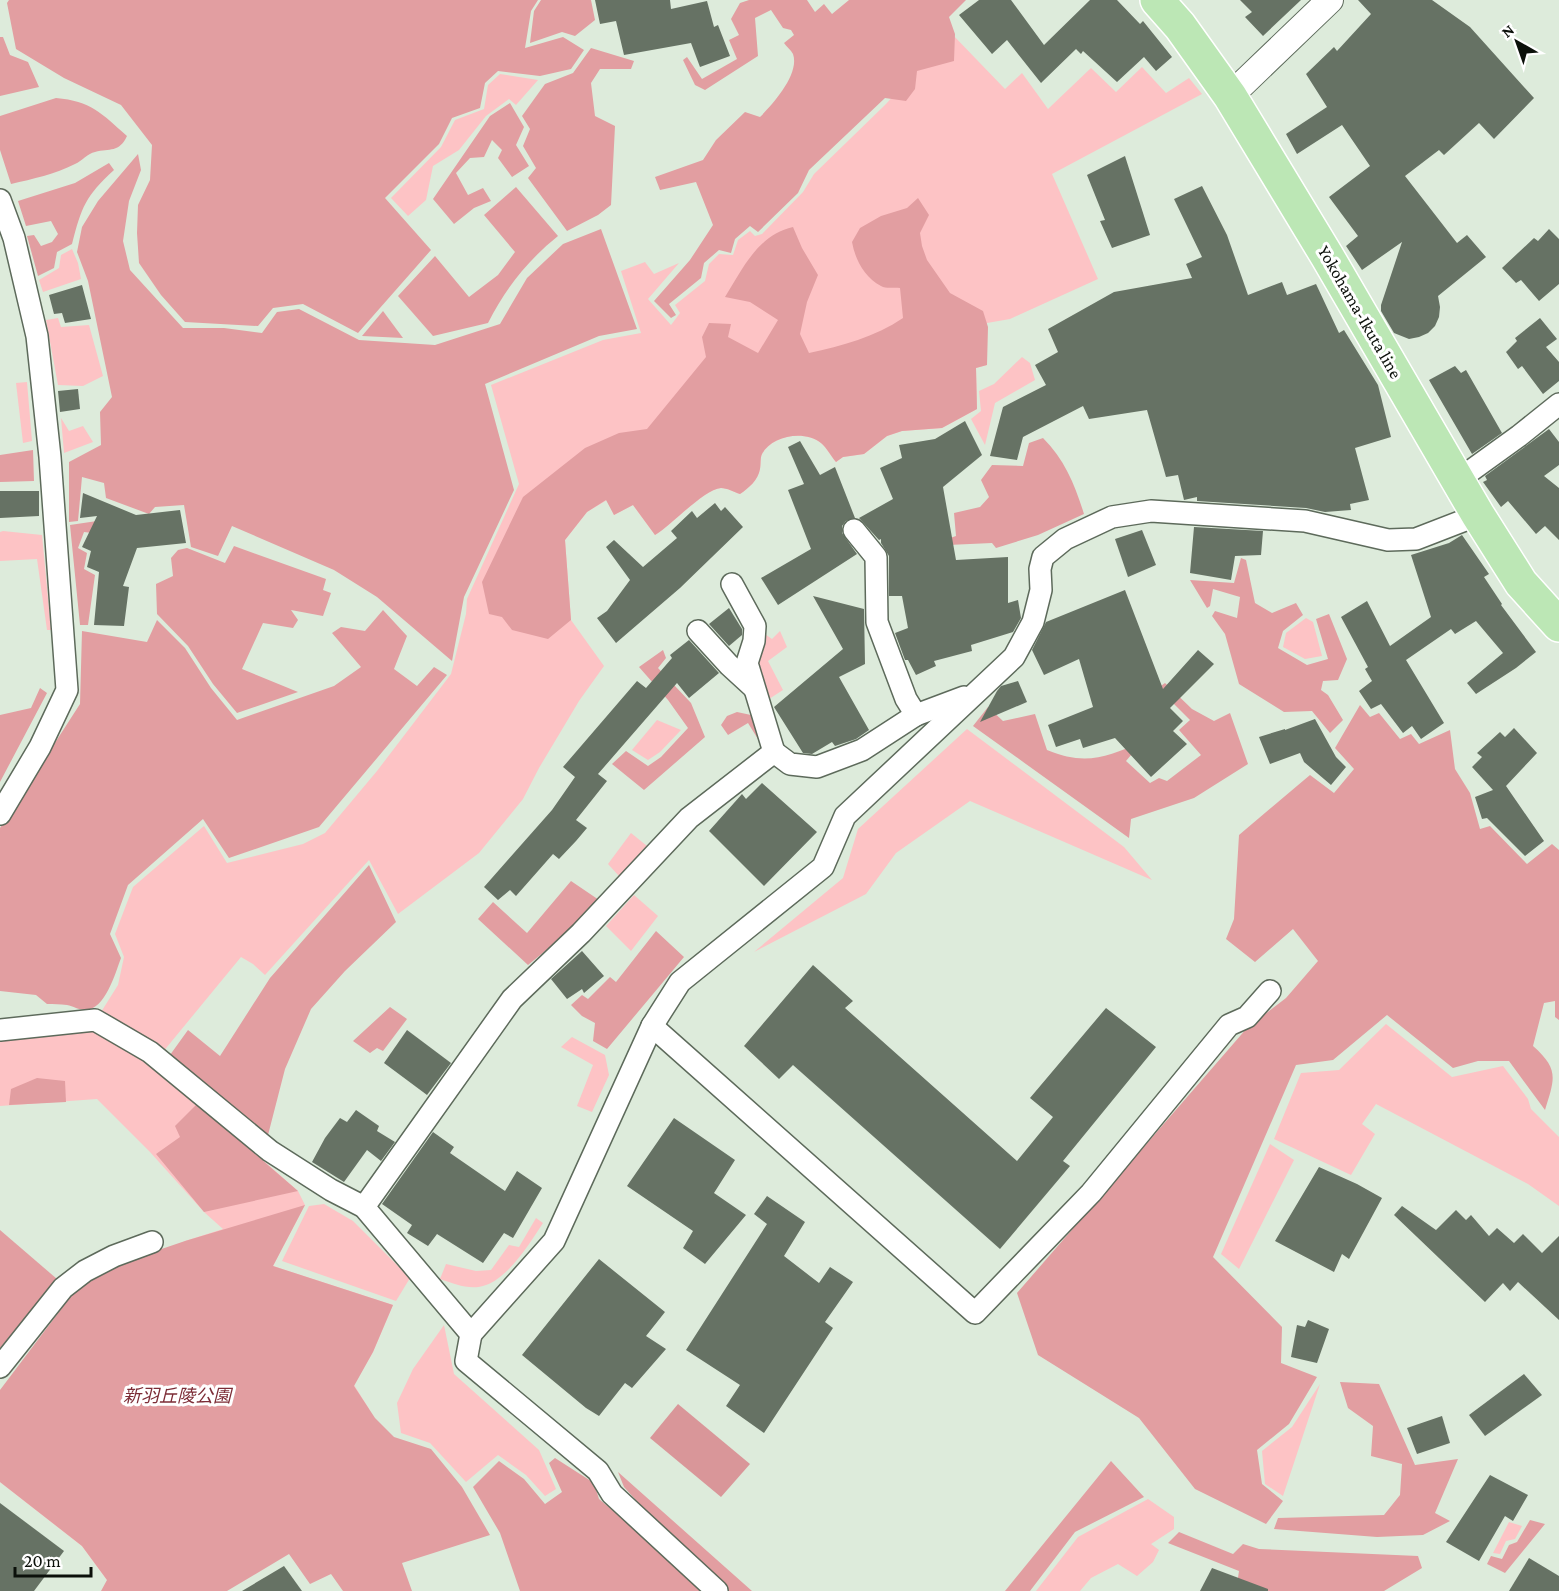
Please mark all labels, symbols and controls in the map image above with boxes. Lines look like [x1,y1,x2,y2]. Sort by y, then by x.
north arrow [1487,12,1547,72]
text: N [1498,21,1517,41]
street label: Yokohama-Ikuta line [1314,242,1406,382]
park label: 新羽丘陵公園 [123,1386,234,1406]
scale bar [15,1540,92,1578]
text: 20 m [24,1551,61,1571]

